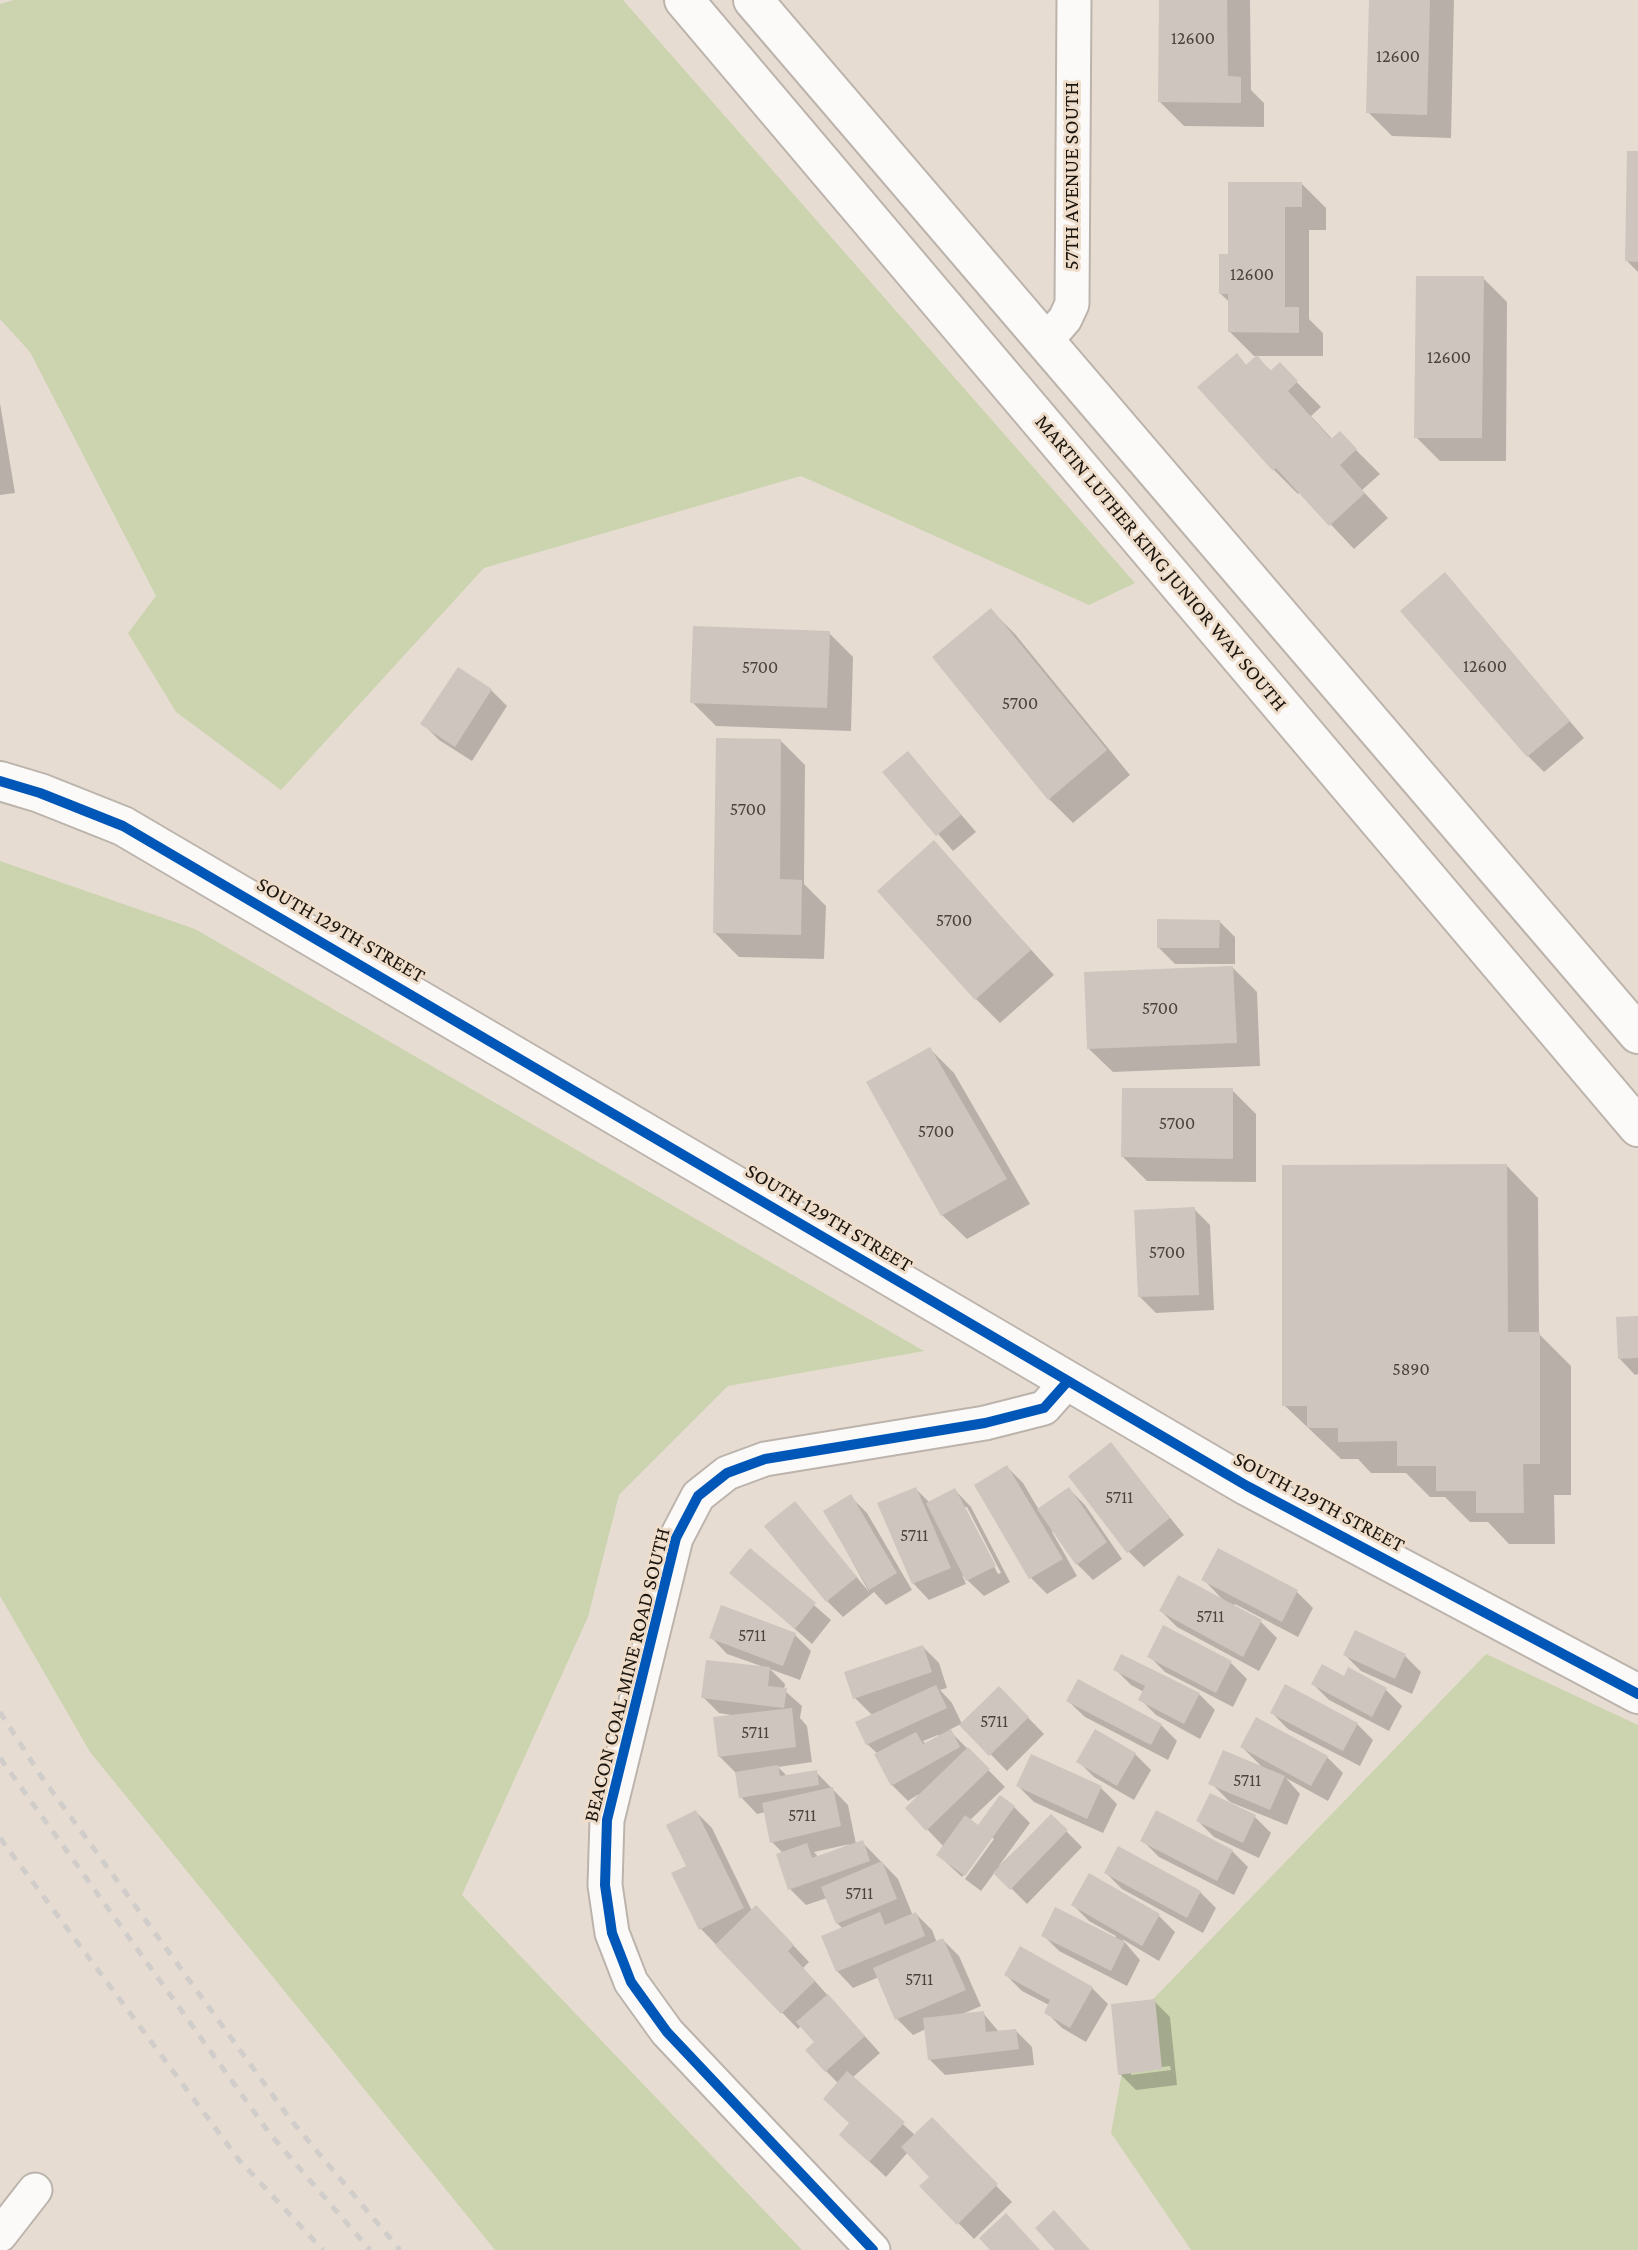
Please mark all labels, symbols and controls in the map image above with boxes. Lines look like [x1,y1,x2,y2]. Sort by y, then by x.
house number: 12600 [1171,27,1215,49]
house number: 12600 [1376,45,1420,67]
street label: 57TH AVENUE SOUTH [1059,82,1085,270]
house number: 12600 [1230,263,1274,285]
house number: 12600 [1427,346,1471,368]
street label: MARTIN LUTHER KING JUNIOR WAY SOUTH [1030,410,1292,716]
house number: 12600 [1463,655,1507,677]
house number: 5700 [742,656,778,678]
house number: 5700 [1002,692,1038,714]
house number: 5700 [730,798,766,820]
street label: SOUTH 129TH STREET [252,871,430,989]
house number: 5700 [936,909,972,931]
house number: 5700 [1142,997,1178,1019]
house number: 5700 [1159,1112,1195,1134]
house number: 5700 [918,1120,954,1142]
street label: SOUTH 129TH STREET [741,1158,917,1278]
house number: 5700 [1149,1241,1185,1263]
house number: 5890 [1392,1358,1430,1380]
street label: SOUTH 129TH STREET [1229,1446,1409,1558]
house number: 5711 [1105,1486,1133,1508]
house number: 5711 [900,1524,928,1546]
street label: BEACON COAL MINE ROAD SOUTH [578,1525,676,1825]
house number: 5711 [1196,1605,1224,1627]
house number: 5711 [738,1624,766,1646]
house number: 5711 [980,1710,1008,1732]
house number: 5711 [741,1721,769,1743]
house number: 5711 [1233,1769,1261,1791]
house number: 5711 [788,1804,816,1826]
house number: 5711 [845,1882,873,1904]
house number: 5711 [905,1968,933,1990]

